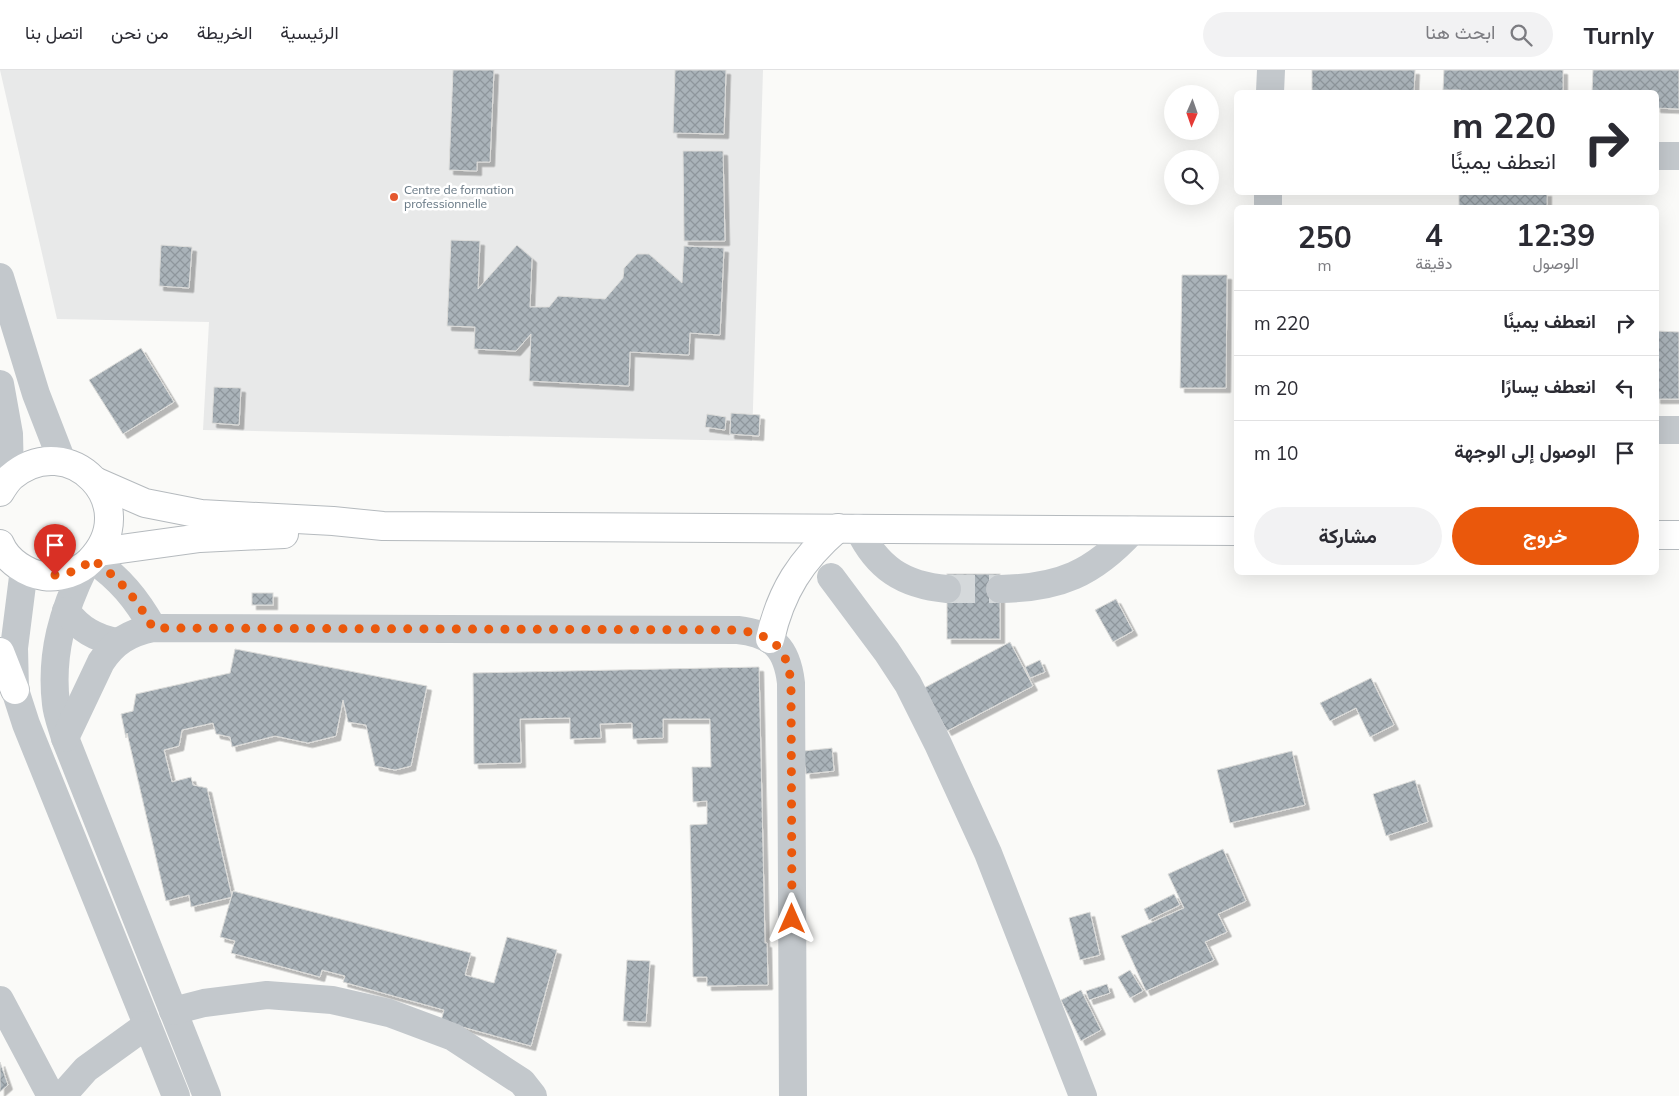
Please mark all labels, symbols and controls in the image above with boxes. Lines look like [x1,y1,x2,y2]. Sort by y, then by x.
search box [1203,12,1553,57]
text: ابحث هنا [1425,20,1495,44]
text: Turnly [1583,20,1654,50]
text: اتصل بنا [25,21,83,44]
text: من نحن [111,21,169,44]
text: الخريطة [197,21,252,44]
text: الرئيسية [280,21,339,44]
icon: search [1507,21,1535,49]
north arrow [1164,85,1219,140]
map controls [1164,85,1219,205]
text: 220 m [1452,103,1556,147]
icon: right [1574,110,1639,175]
text: انعطف يمينًا [1450,147,1556,175]
button: search [1164,150,1219,205]
place label: Centre de formation professionnelle [404,182,514,211]
marker: Centre de formation professionnelle [388,191,400,203]
text: 4 [1425,216,1443,254]
text: 12:39 [1516,216,1595,254]
text: 250 [1298,218,1352,256]
text: دقيقة [1415,253,1452,273]
text: الوصول [1533,253,1579,273]
text: m [1318,255,1332,275]
text: انعطف يمينًا [1503,309,1596,333]
icon: right [1611,309,1639,337]
text: 220 m [1254,311,1310,335]
text: انعطف يسارًا [1501,374,1596,398]
icon: left [1611,374,1639,402]
text: 20 m [1254,376,1298,400]
text: الوصول إلى الوجهة [1454,439,1596,463]
icon: arrive [1611,439,1639,467]
text: 10 m [1254,441,1298,465]
button: مشاركة [1254,507,1442,565]
button: خروج [1452,507,1639,565]
pin [34,524,76,575]
icon: arrive [41,531,69,559]
position arrow [765,892,817,944]

